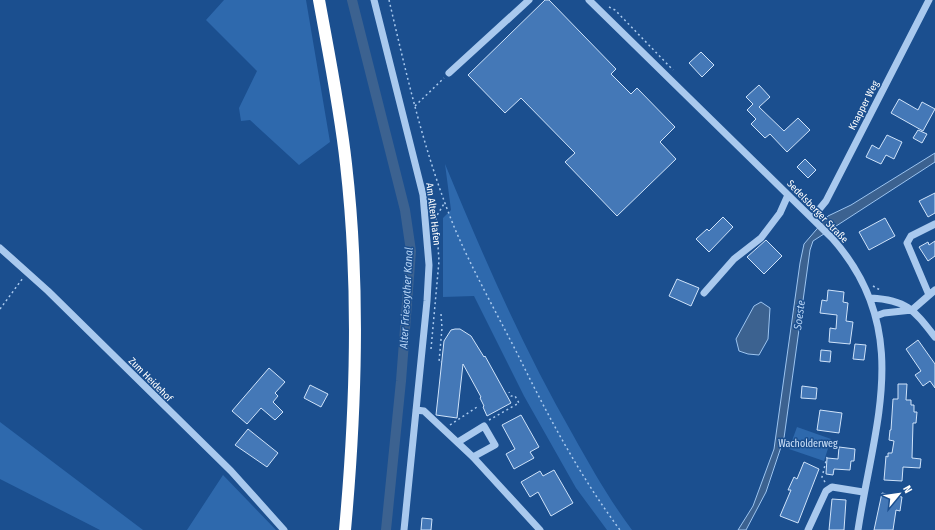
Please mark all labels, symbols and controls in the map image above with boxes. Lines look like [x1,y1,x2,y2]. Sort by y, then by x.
street label: Knapper Weg [846,78,882,132]
street label: Sedelsberger Straße [784,178,850,246]
street label: Am Alten Hafen [423,182,443,246]
water label: Alter Friesoyther Kanal [397,247,416,350]
water label: Soeste [791,300,808,332]
street label: Zum Heidehof [126,355,175,405]
park label: Wacholderweg [778,438,838,450]
north arrow [879,474,919,514]
text: N [900,483,915,495]

